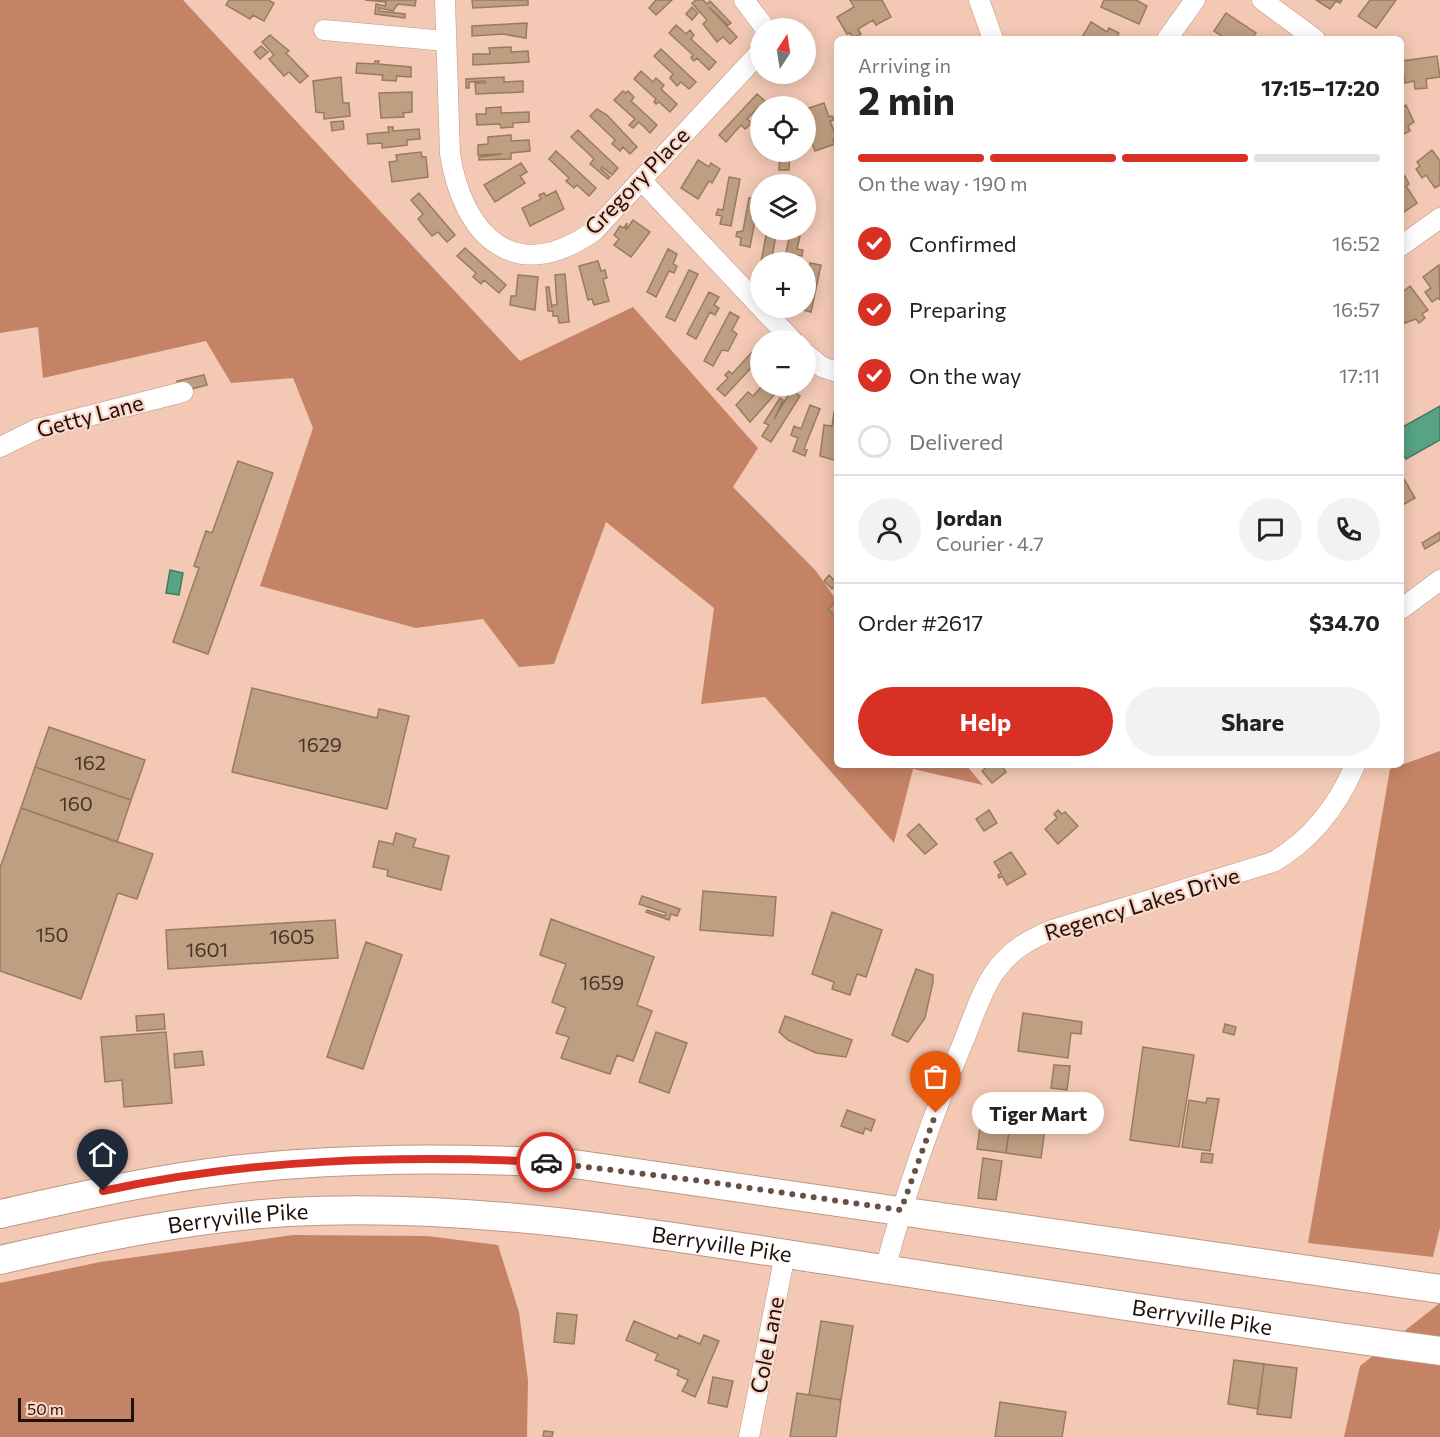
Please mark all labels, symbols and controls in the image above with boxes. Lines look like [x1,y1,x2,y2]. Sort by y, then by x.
north arrow [750,18,816,84]
map controls [750,18,816,396]
text: Arriving in [858,53,951,77]
text: 17:15–17:20 [1261,74,1380,101]
text: 2 min [858,75,955,123]
button: locate [750,96,816,162]
street label: Gregory Place [579,121,695,240]
text: On the way · 190 m [858,171,1027,195]
button: layers [750,174,816,240]
icon: check [858,227,891,260]
text: Confirmed [909,230,1016,257]
text: 16:52 [1332,231,1380,255]
button: + [750,252,816,318]
icon: check [858,293,891,326]
text: Preparing [909,296,1006,323]
text: 16:57 [1333,297,1380,321]
button: − [750,330,816,396]
icon: check [858,359,891,392]
text: On the way [909,362,1021,389]
text: 17:11 [1339,363,1380,387]
street label: Getty Lane [33,388,146,443]
text: Delivered [909,428,1003,455]
button: person [858,498,921,561]
button: chat [1239,498,1302,561]
button: phone [1317,498,1380,561]
text: Jordan [936,504,1002,531]
text: Courier · 4.7 [936,531,1044,555]
text: Order #2617 [858,609,983,636]
text: $34.70 [1309,609,1380,636]
button: Help [858,687,1113,756]
button: Share [1125,687,1380,756]
house number: 1629 [298,732,342,756]
house number: 162 [74,750,106,774]
house number: 160 [59,791,93,815]
street label: Regency Lakes Drive [1041,861,1243,946]
house number: 150 [35,922,69,946]
house number: 1605 [269,924,315,948]
house number: 1601 [186,937,228,961]
house number: 1659 [580,970,624,994]
pin [910,1051,961,1113]
icon: bag [919,1060,952,1093]
callout: Tiger Mart [972,1092,1104,1134]
text: Tiger Mart [989,1101,1087,1125]
pin [77,1129,128,1191]
courier [516,1132,576,1192]
icon: home [86,1138,119,1171]
icon: car [530,1146,563,1179]
street label: Berryville Pike [166,1197,309,1239]
street label: Berryville Pike [650,1220,794,1268]
street label: Berryville Pike [1130,1293,1274,1340]
street label: Cole Lane [744,1294,789,1396]
scale bar [18,1395,134,1422]
text: 50 m [27,1399,64,1418]

